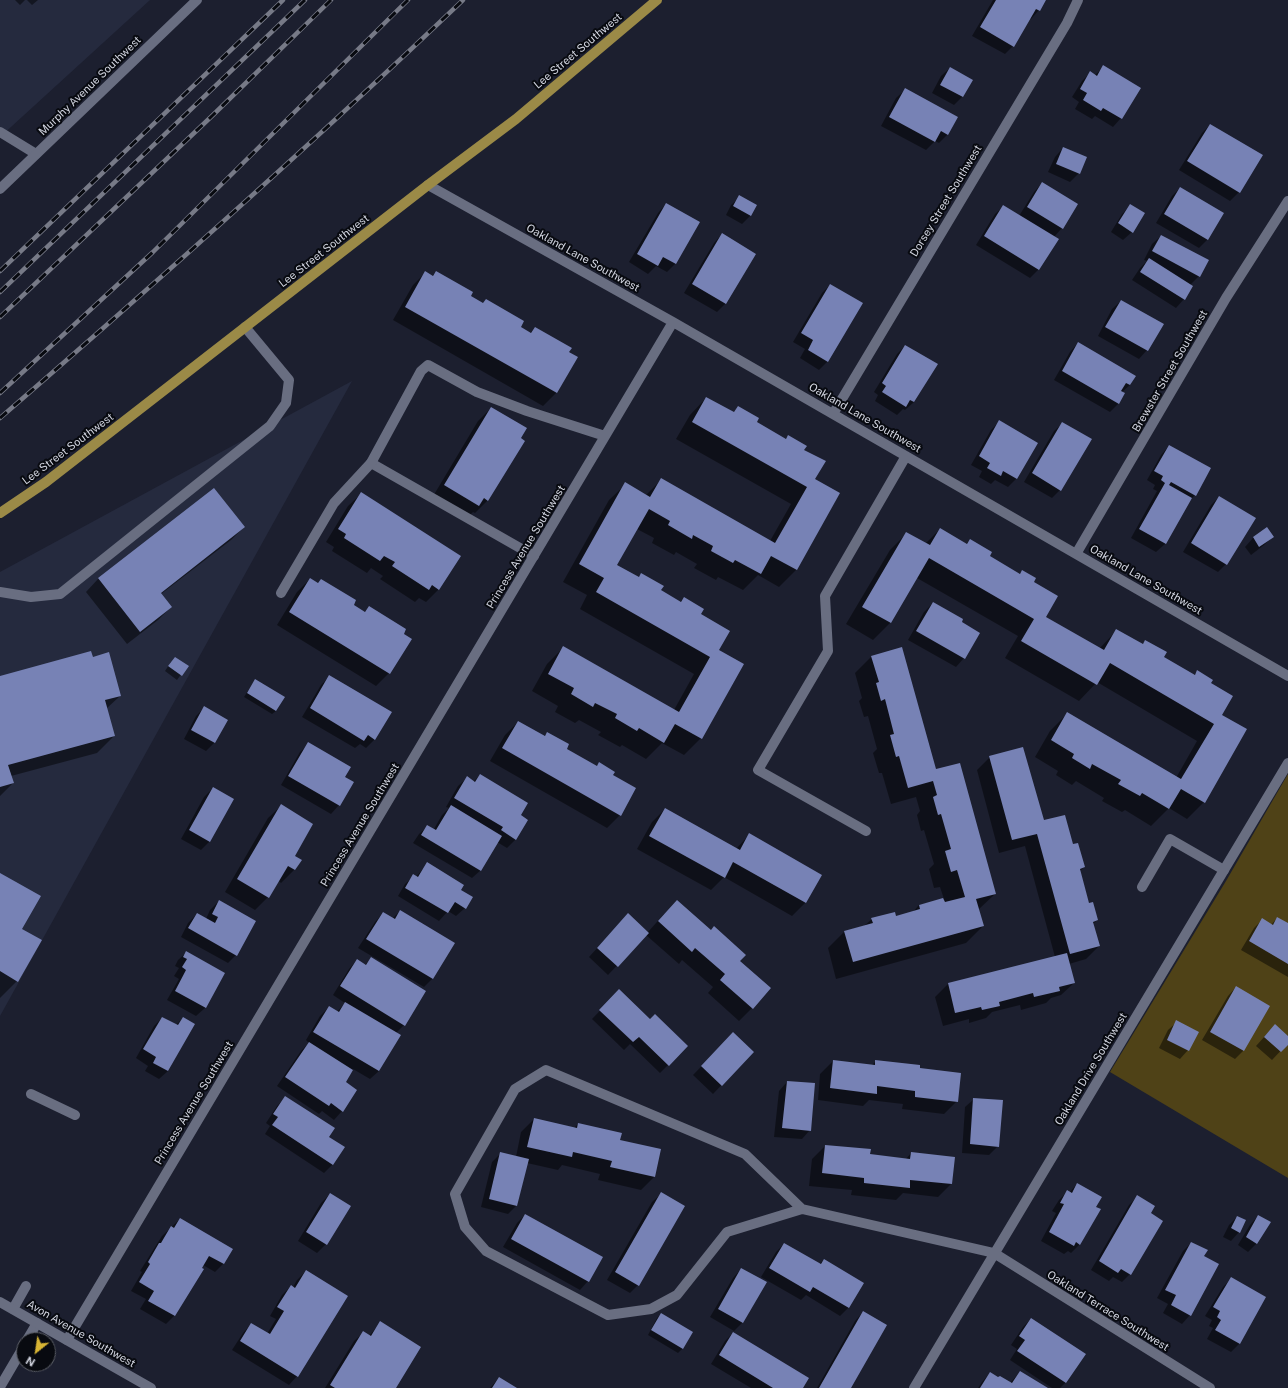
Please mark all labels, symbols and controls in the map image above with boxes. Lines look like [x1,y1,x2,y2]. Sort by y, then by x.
street label: Lee Street Southwest [531,10,625,92]
street label: Murphy Avenue Southwest [36,34,144,138]
street label: Dorsey Street Southwest [907,143,985,259]
street label: Lee Street Southwest [276,212,372,290]
street label: Oakland Lane Southwest [524,221,642,295]
street label: Brewster Street Southwest [1130,308,1210,434]
street label: Oakland Lane Southwest [807,380,923,456]
street label: Lee Street Southwest [20,410,116,488]
street label: Princess Avenue Southwest [484,483,568,611]
street label: Oakland Lane Southwest [1088,542,1204,618]
street label: Princess Avenue Southwest [318,761,402,889]
street label: Oakland Drive Southwest [1052,1010,1130,1128]
street label: Princess Avenue Southwest [152,1039,236,1167]
street label: Oakland Terrace Southwest [1045,1268,1171,1354]
street label: Avon Avenue Southwest [24,1298,138,1370]
north arrow [16,1332,56,1372]
text: N [24,1354,37,1369]

